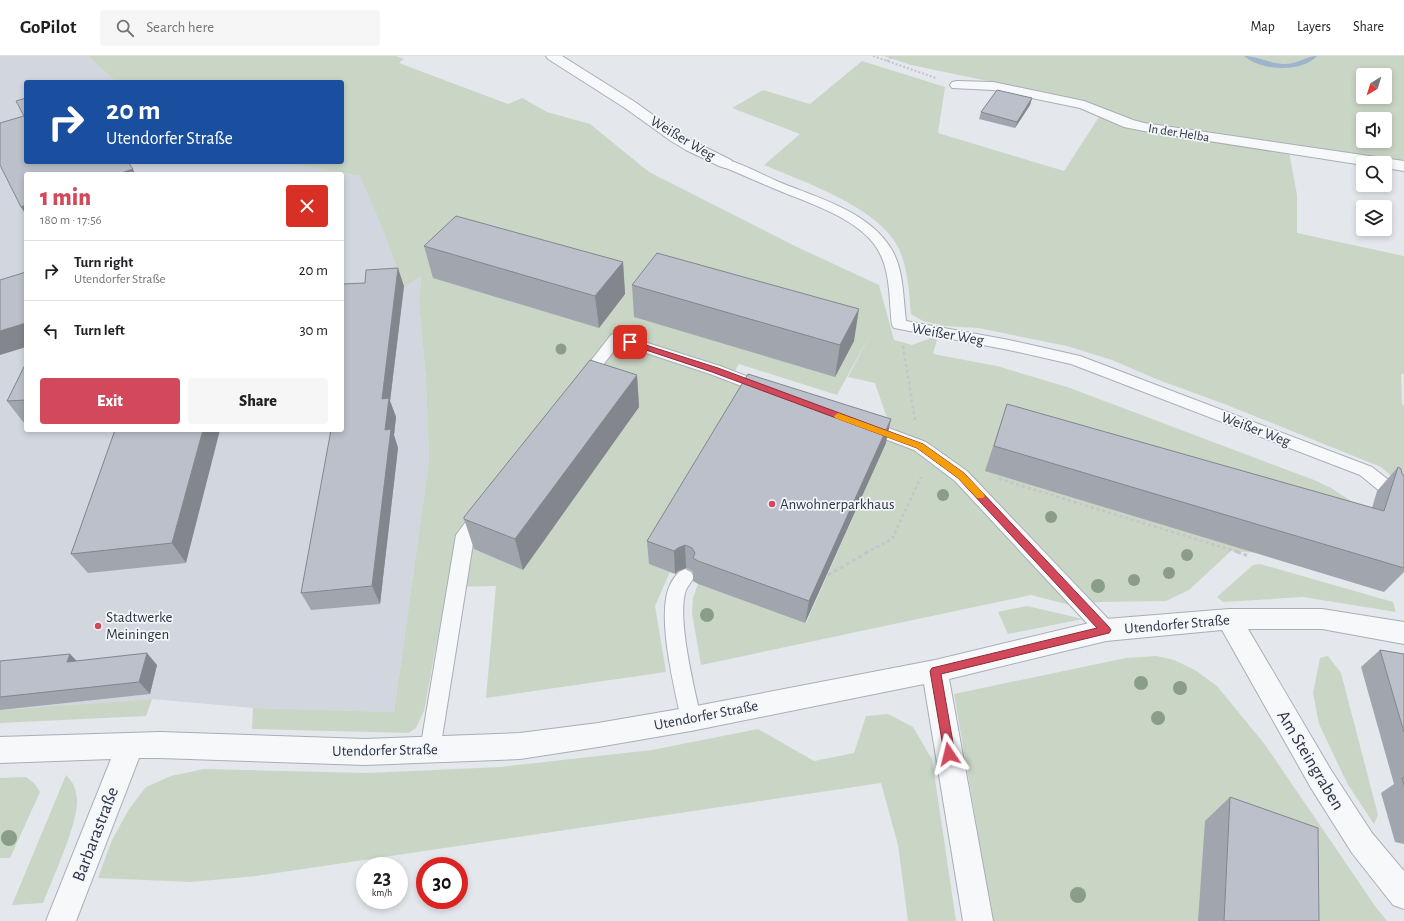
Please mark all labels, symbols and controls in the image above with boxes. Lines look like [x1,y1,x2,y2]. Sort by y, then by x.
search box [100,10,380,46]
icon: search [114,17,136,39]
text: GoPilot [20,18,76,37]
text: Search here [146,20,214,35]
text: Map [1250,20,1275,34]
text: Layers [1297,20,1331,34]
text: Share [1353,20,1384,34]
north arrow [1356,68,1392,104]
map controls [1356,68,1392,236]
icon: right [40,96,92,148]
text: 20 m [106,97,161,125]
button: sound [1356,112,1392,148]
street label: Weißer Weg [648,113,718,164]
street label: In der Helba [1147,122,1210,145]
text: Utendorfer Straße [106,130,233,148]
button: search [1356,156,1392,192]
button: close [286,185,328,227]
text: 1 min [40,186,91,210]
button: layers [1356,200,1392,236]
text: 180 m · 17:56 [40,214,102,227]
text: Turn right [74,255,133,270]
icon: right [40,260,62,282]
text: 20 m [299,263,328,278]
text: Utendorfer Straße [74,273,166,286]
icon: left [40,320,62,342]
street label: Weißer Weg [911,321,986,348]
text: Turn left [74,323,125,338]
text: 30 m [299,323,328,338]
pin [613,325,647,359]
icon: arrive [619,331,641,353]
button: Exit [40,378,180,424]
button: Share [188,378,328,424]
street label: Weißer Weg [1219,409,1293,450]
place label: Anwohnerparkhaus [780,497,894,512]
marker: Anwohnerparkhaus [767,499,777,509]
place label: Stadtwerke Meiningen [106,610,173,642]
street label: Utendorfer Straße [1124,612,1230,637]
marker: Stadtwerke Meiningen [93,621,103,631]
street label: Utendorfer Straße [653,698,759,733]
street label: Am Steingraben [1273,707,1347,814]
position arrow [928,733,970,775]
street label: Utendorfer Straße [332,742,438,759]
street label: Barbarastraße [70,785,122,884]
speed limit sign: 30 [416,857,468,909]
text: 23 [373,868,391,888]
text: km/h [372,888,392,898]

